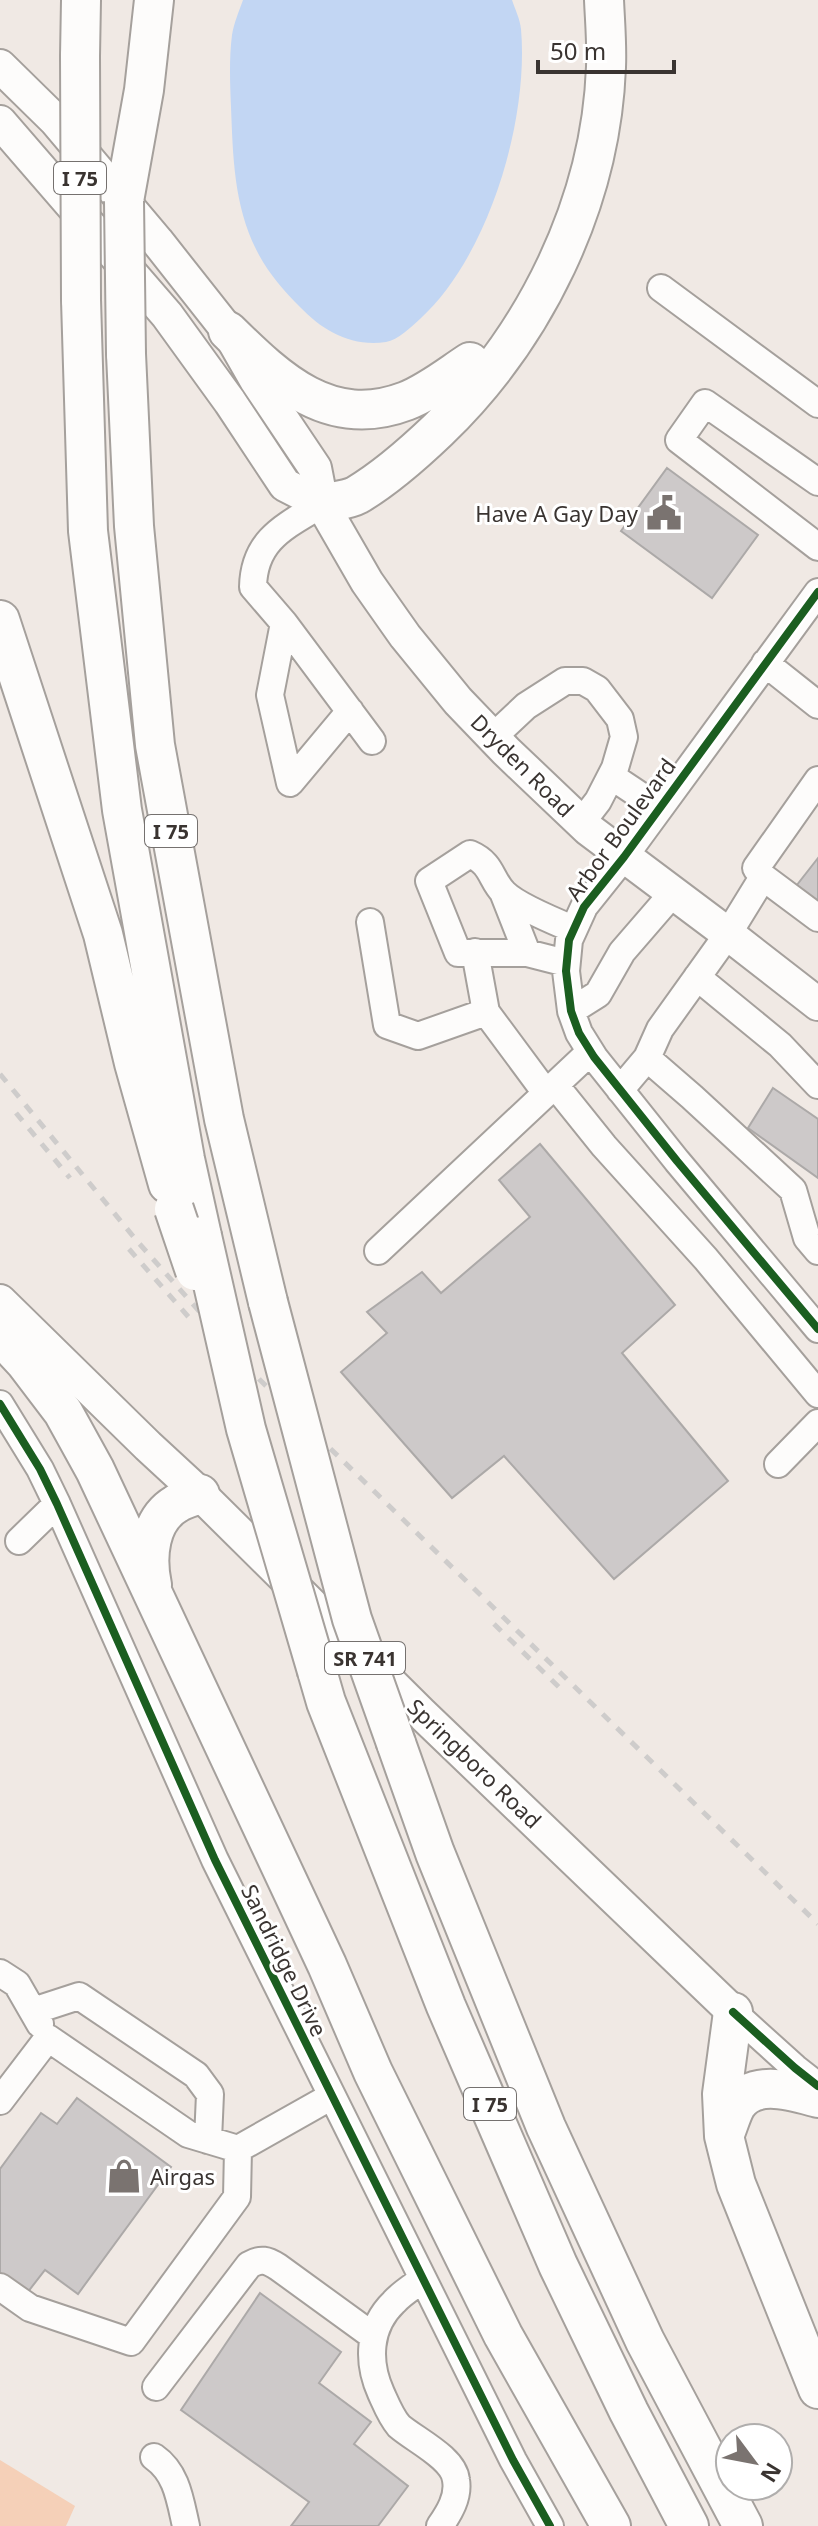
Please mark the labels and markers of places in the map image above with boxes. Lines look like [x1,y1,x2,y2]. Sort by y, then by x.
public building icon: Have A Gay Day [645,494,683,532]
place label: Have A Gay Day [475,498,639,528]
shop icon: Airgas [105,2157,143,2195]
place label: Airgas [150,2161,215,2191]

